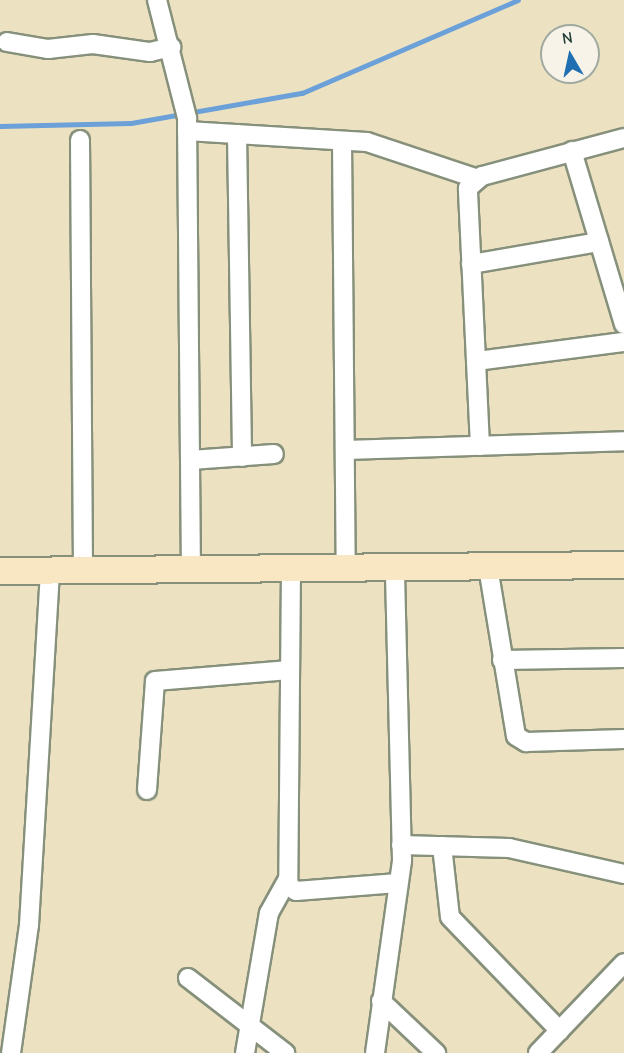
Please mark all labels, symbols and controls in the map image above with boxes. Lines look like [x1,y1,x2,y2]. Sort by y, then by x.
north arrow [540,24,600,84]
text: N [561,28,574,48]

